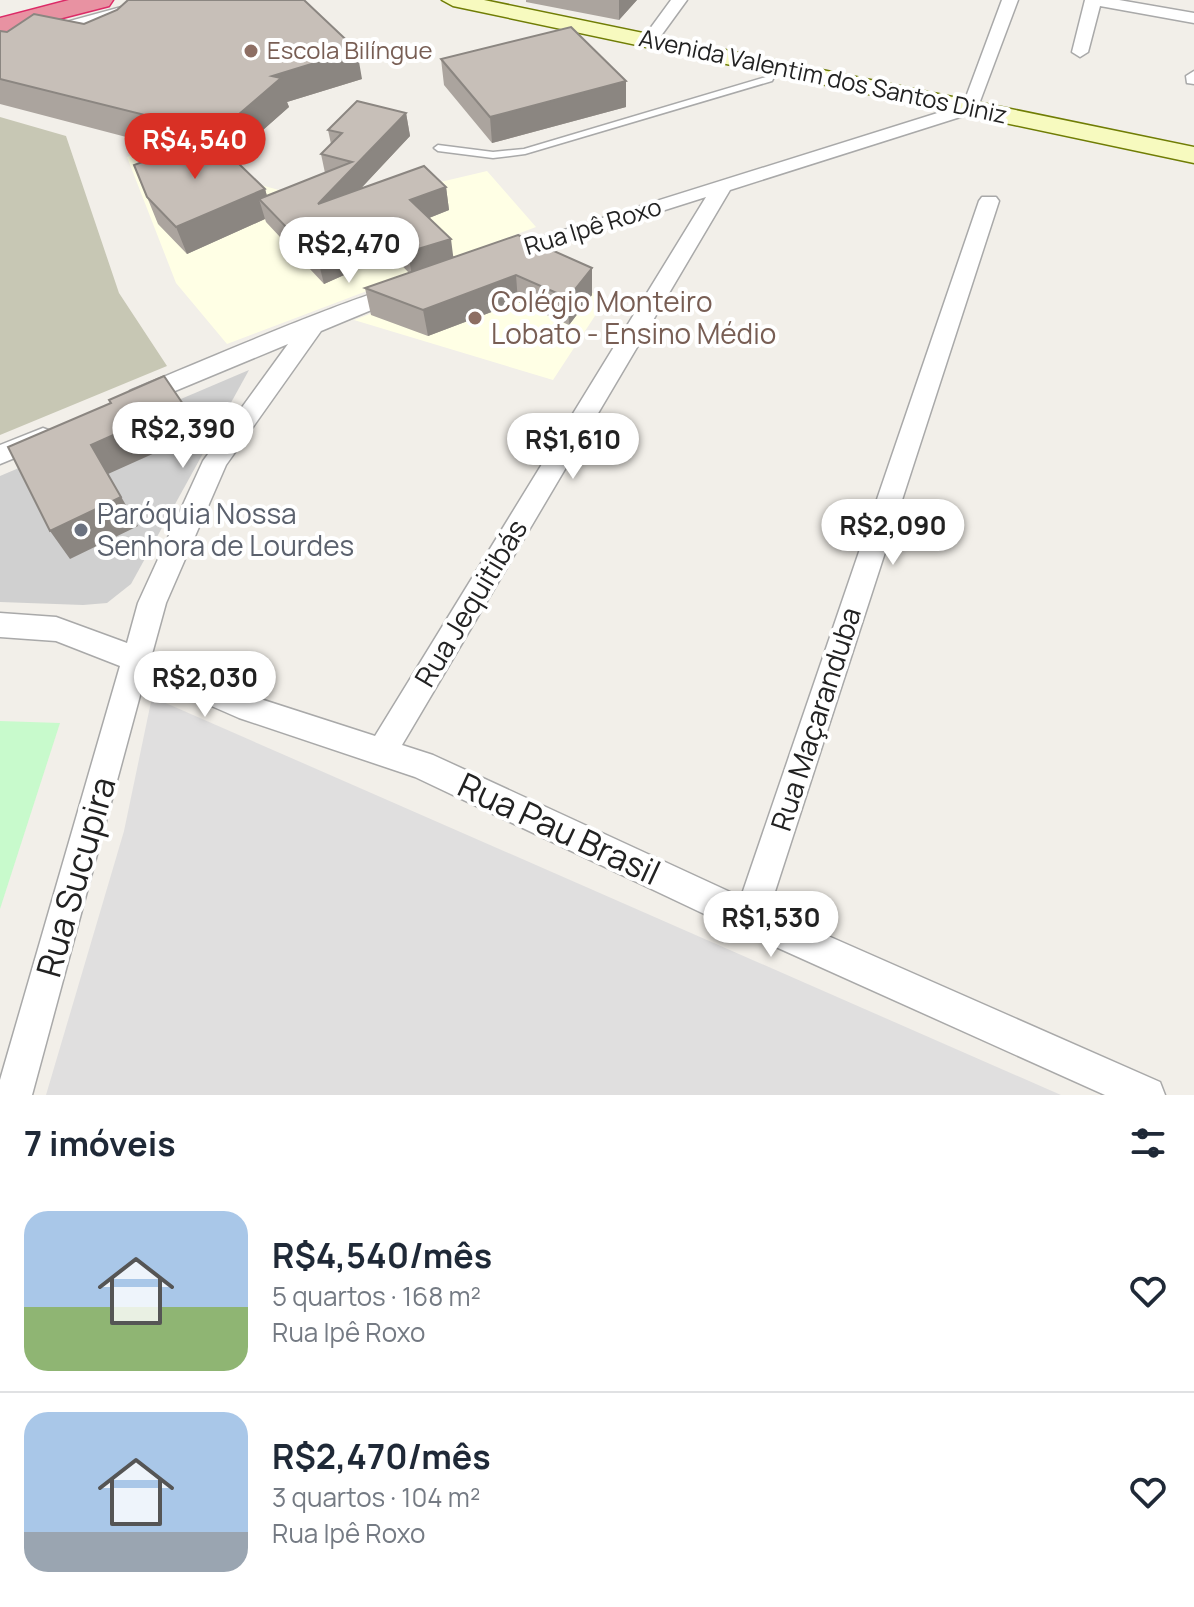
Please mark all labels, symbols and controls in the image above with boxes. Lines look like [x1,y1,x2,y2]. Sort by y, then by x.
street label: Avenida Valentim dos Santos Diniz [636,20,1010,131]
place label: Escola Bilíngue [267,33,432,66]
marker: Escola Bilíngue [242,42,260,60]
pin: R$4,540 [121,113,269,181]
text: R$4,540 [143,121,247,157]
street label: Rua Ipê Roxo [520,189,665,262]
pin: R$2,470 [275,217,423,285]
text: R$2,470 [297,225,401,261]
place label: Colégio Monteiro Lobato - Ensino Médio [491,282,776,352]
marker: Colégio Monteiro Lobato - Ensino Médio [466,309,484,327]
pin: R$2,390 [109,402,257,470]
text: R$2,390 [130,410,236,446]
pin: R$1,610 [499,413,647,481]
text: R$1,610 [525,421,621,457]
place label: Paróquia Nossa Senhora de Lourdes [97,494,354,564]
pin: R$2,090 [819,499,967,567]
text: R$2,090 [839,507,947,543]
street label: Rua Jequitibás [405,512,535,693]
marker: Paróquia Nossa Senhora de Lourdes [72,521,90,539]
street label: Rua Maçaranduba [761,602,869,835]
pin: R$2,030 [131,651,279,719]
text: R$2,030 [152,659,258,695]
street label: Rua Pau Brasil [451,761,668,895]
street label: Rua Sucupira [25,771,126,982]
pin: R$1,530 [697,891,845,959]
text: R$1,530 [721,899,821,935]
text: 7 imóveis [24,1120,176,1166]
icon: filters [1126,1121,1170,1165]
text: R$4,540/mês [272,1232,492,1278]
icon: home [88,1243,184,1339]
icon: heart [1126,1269,1170,1313]
text: 5 quartos · 168 m² [272,1278,481,1314]
text: Rua Ipê Roxo [272,1314,425,1350]
text: R$2,470/mês [272,1433,491,1479]
icon: home [88,1444,184,1540]
icon: heart [1126,1470,1170,1514]
text: 3 quartos · 104 m² [272,1479,480,1515]
text: Rua Ipê Roxo [272,1515,425,1551]

